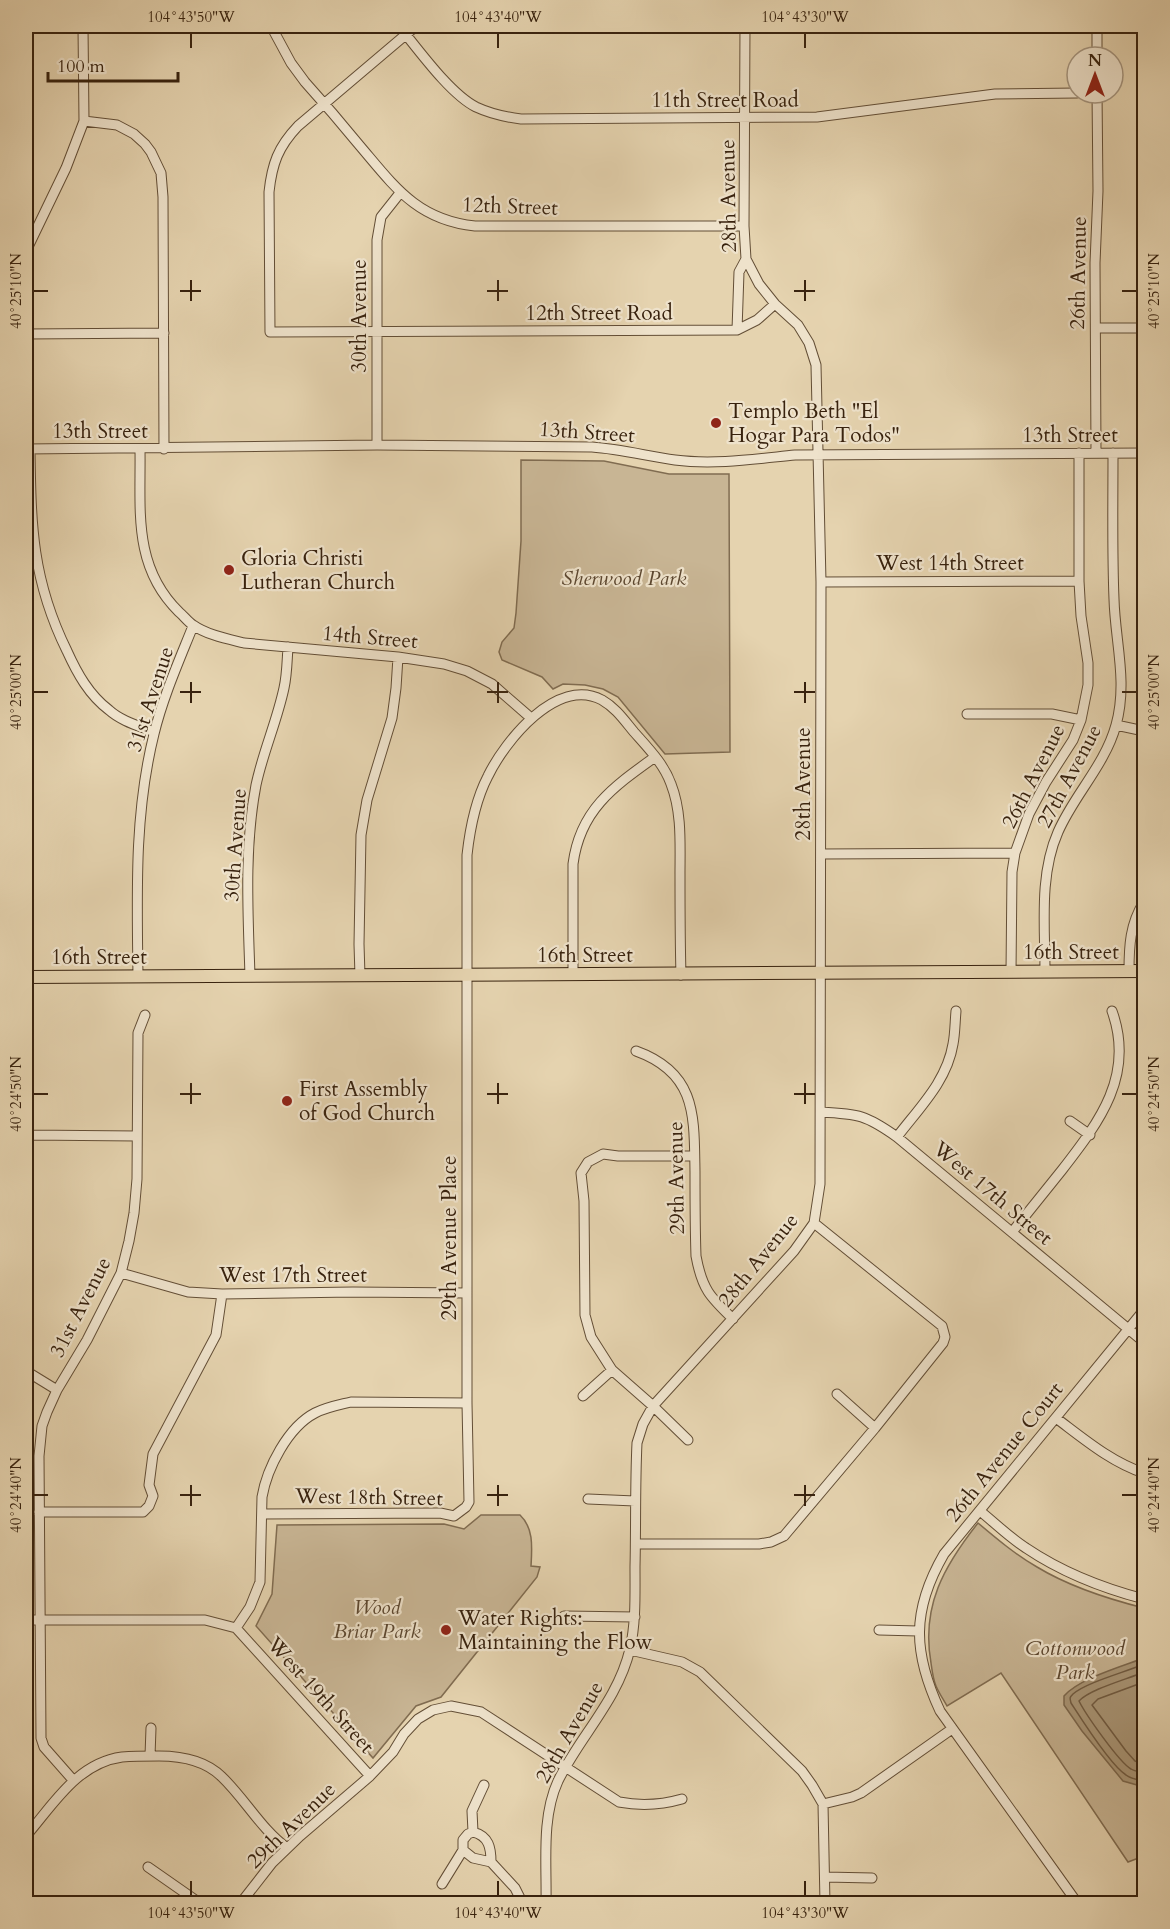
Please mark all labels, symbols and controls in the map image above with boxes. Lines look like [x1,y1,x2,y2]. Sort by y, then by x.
text: 104°43'50"W [147,7,235,27]
text: 104°43'40"W [454,7,542,27]
text: 104°43'30"W [761,7,849,27]
scale bar [48,45,178,83]
north arrow [1065,45,1125,105]
text: N [1088,50,1102,72]
text: 100 m [57,54,105,79]
street label: 11th Street Road [651,86,799,115]
street label: 28th Avenue [713,139,744,253]
street label: 12th Street [462,190,559,223]
street label: 26th Avenue [1063,216,1094,330]
text: 40°25'10"N [6,253,26,329]
text: 40°25'10"N [1144,253,1164,329]
street label: 30th Avenue [345,259,374,373]
street label: 12th Street Road [525,299,673,328]
place label: Templo Beth "El Hogar Para Todos" [728,397,900,450]
street label: 13th Street [538,415,636,450]
marker: Templo Beth "El Hogar Para Todos" [709,416,723,430]
street label: 13th Street [52,417,148,446]
street label: 13th Street [1022,421,1118,450]
place label: Gloria Christi Lutheran Church [241,544,396,597]
street label: West 14th Street [875,549,1024,578]
marker: Gloria Christi Lutheran Church [222,563,236,577]
park label: Sherwood Park [561,564,687,593]
street label: 14th Street [321,619,419,656]
street label: 31st Avenue [120,643,181,755]
text: 40°25'00"N [6,654,26,730]
text: 40°25'00"N [1144,654,1164,730]
street label: 26th Avenue [995,719,1072,833]
street label: 27th Avenue [1030,719,1109,833]
street label: 28th Avenue [789,727,818,841]
street label: 30th Avenue [217,787,254,903]
street label: 16th Street [1023,938,1119,967]
street label: 16th Street [537,941,633,970]
street label: 16th Street [51,943,147,972]
text: 40°24'50"N [6,1056,26,1132]
text: 40°24'50"N [1144,1056,1164,1132]
place label: First Assembly of God Church [299,1075,436,1128]
marker: First Assembly of God Church [280,1094,294,1108]
street label: 29th Avenue [661,1121,692,1235]
street label: West 17th Street [926,1134,1059,1252]
street label: 29th Avenue Place [435,1156,464,1321]
street label: 28th Avenue [711,1207,805,1314]
street label: 31st Avenue [43,1252,118,1362]
street label: West 17th Street [218,1261,367,1290]
street label: 26th Avenue Court [939,1376,1070,1528]
text: 40°24'40"N [6,1457,26,1533]
text: 40°24'40"N [1144,1457,1164,1533]
street label: West 18th Street [294,1482,444,1513]
park label: Wood Briar Park [333,1593,421,1646]
place label: Water Rights: Maintaining the Flow [457,1604,652,1657]
marker: Water Rights: Maintaining the Flow [439,1623,453,1637]
street label: West 19th Street [260,1630,381,1760]
park label: Cottonwood Park [1025,1634,1126,1687]
street label: 28th Avenue [529,1676,610,1789]
street label: 29th Avenue [240,1776,342,1875]
text: 104°43'50"W [147,1903,235,1923]
text: 104°43'40"W [454,1903,542,1923]
text: 104°43'30"W [761,1903,849,1923]

